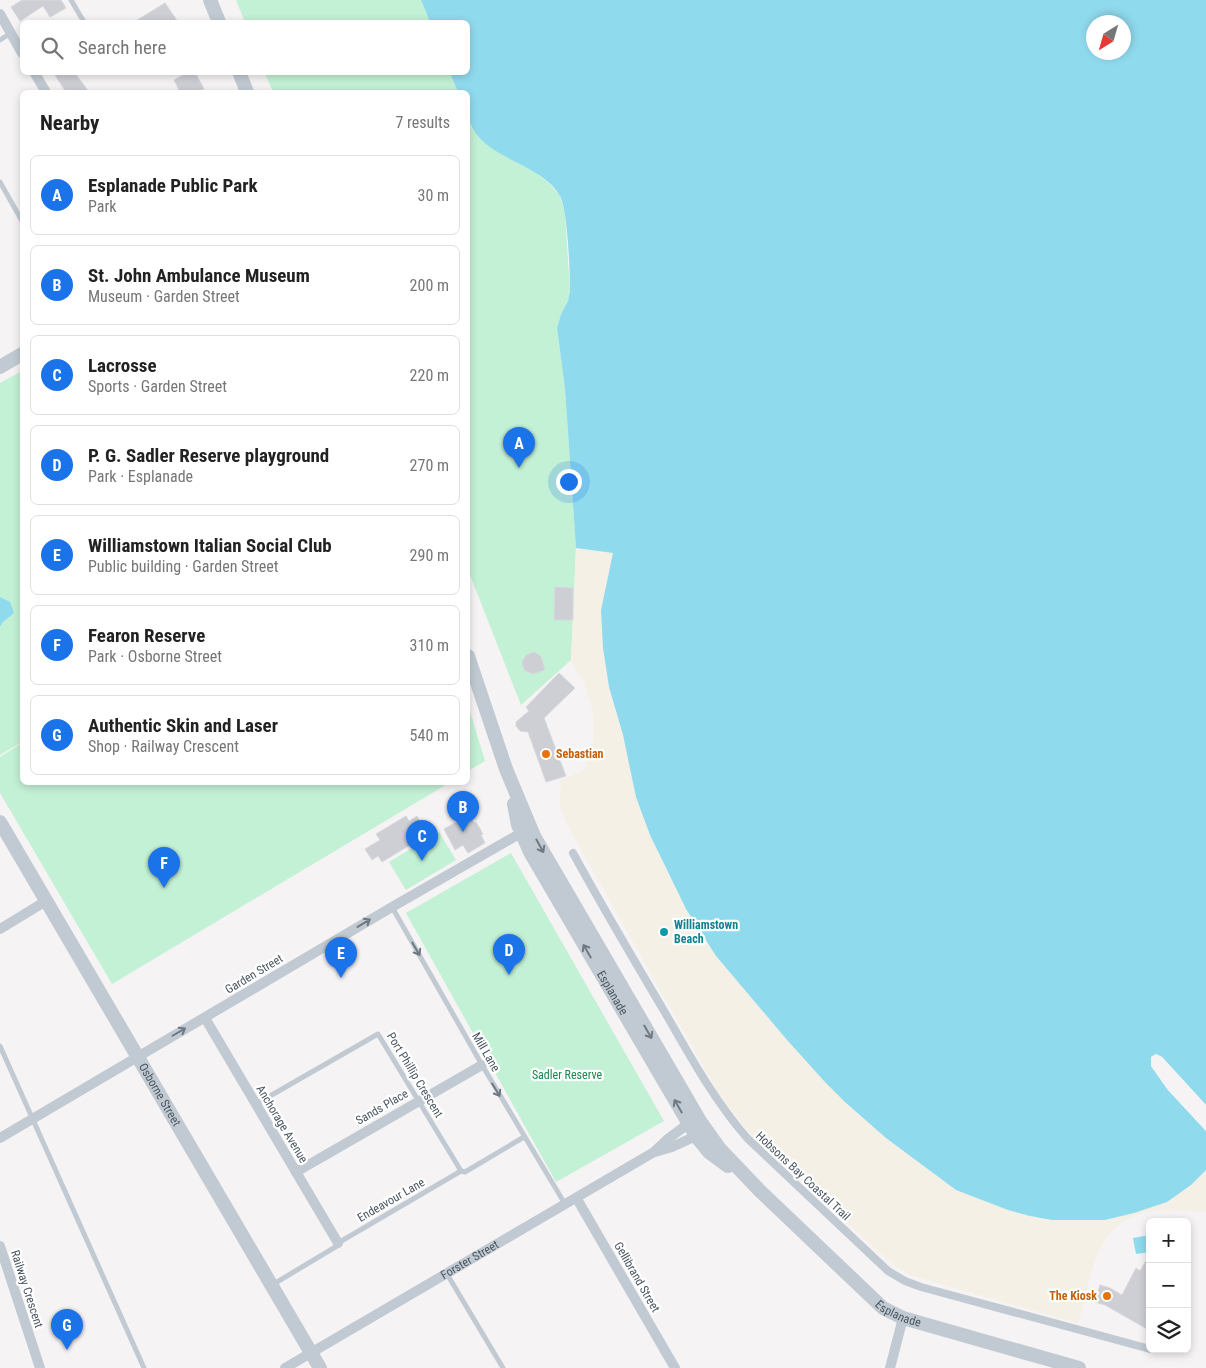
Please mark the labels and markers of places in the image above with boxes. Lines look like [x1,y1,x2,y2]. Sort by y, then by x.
pin: A [503,427,535,468]
place label: Sebastian [556,747,604,761]
marker: Sebastian [540,748,552,760]
pin: B [447,791,479,832]
pin: C [406,820,438,861]
pin: F [148,847,180,888]
place label: Williamstown Beach [674,918,738,946]
marker: Williamstown Beach [658,926,670,938]
pin: D [493,934,525,975]
pin: E [325,937,357,978]
place label: The Kiosk [1049,1289,1097,1303]
marker: The Kiosk [1101,1290,1113,1302]
pin: G [51,1309,83,1350]

